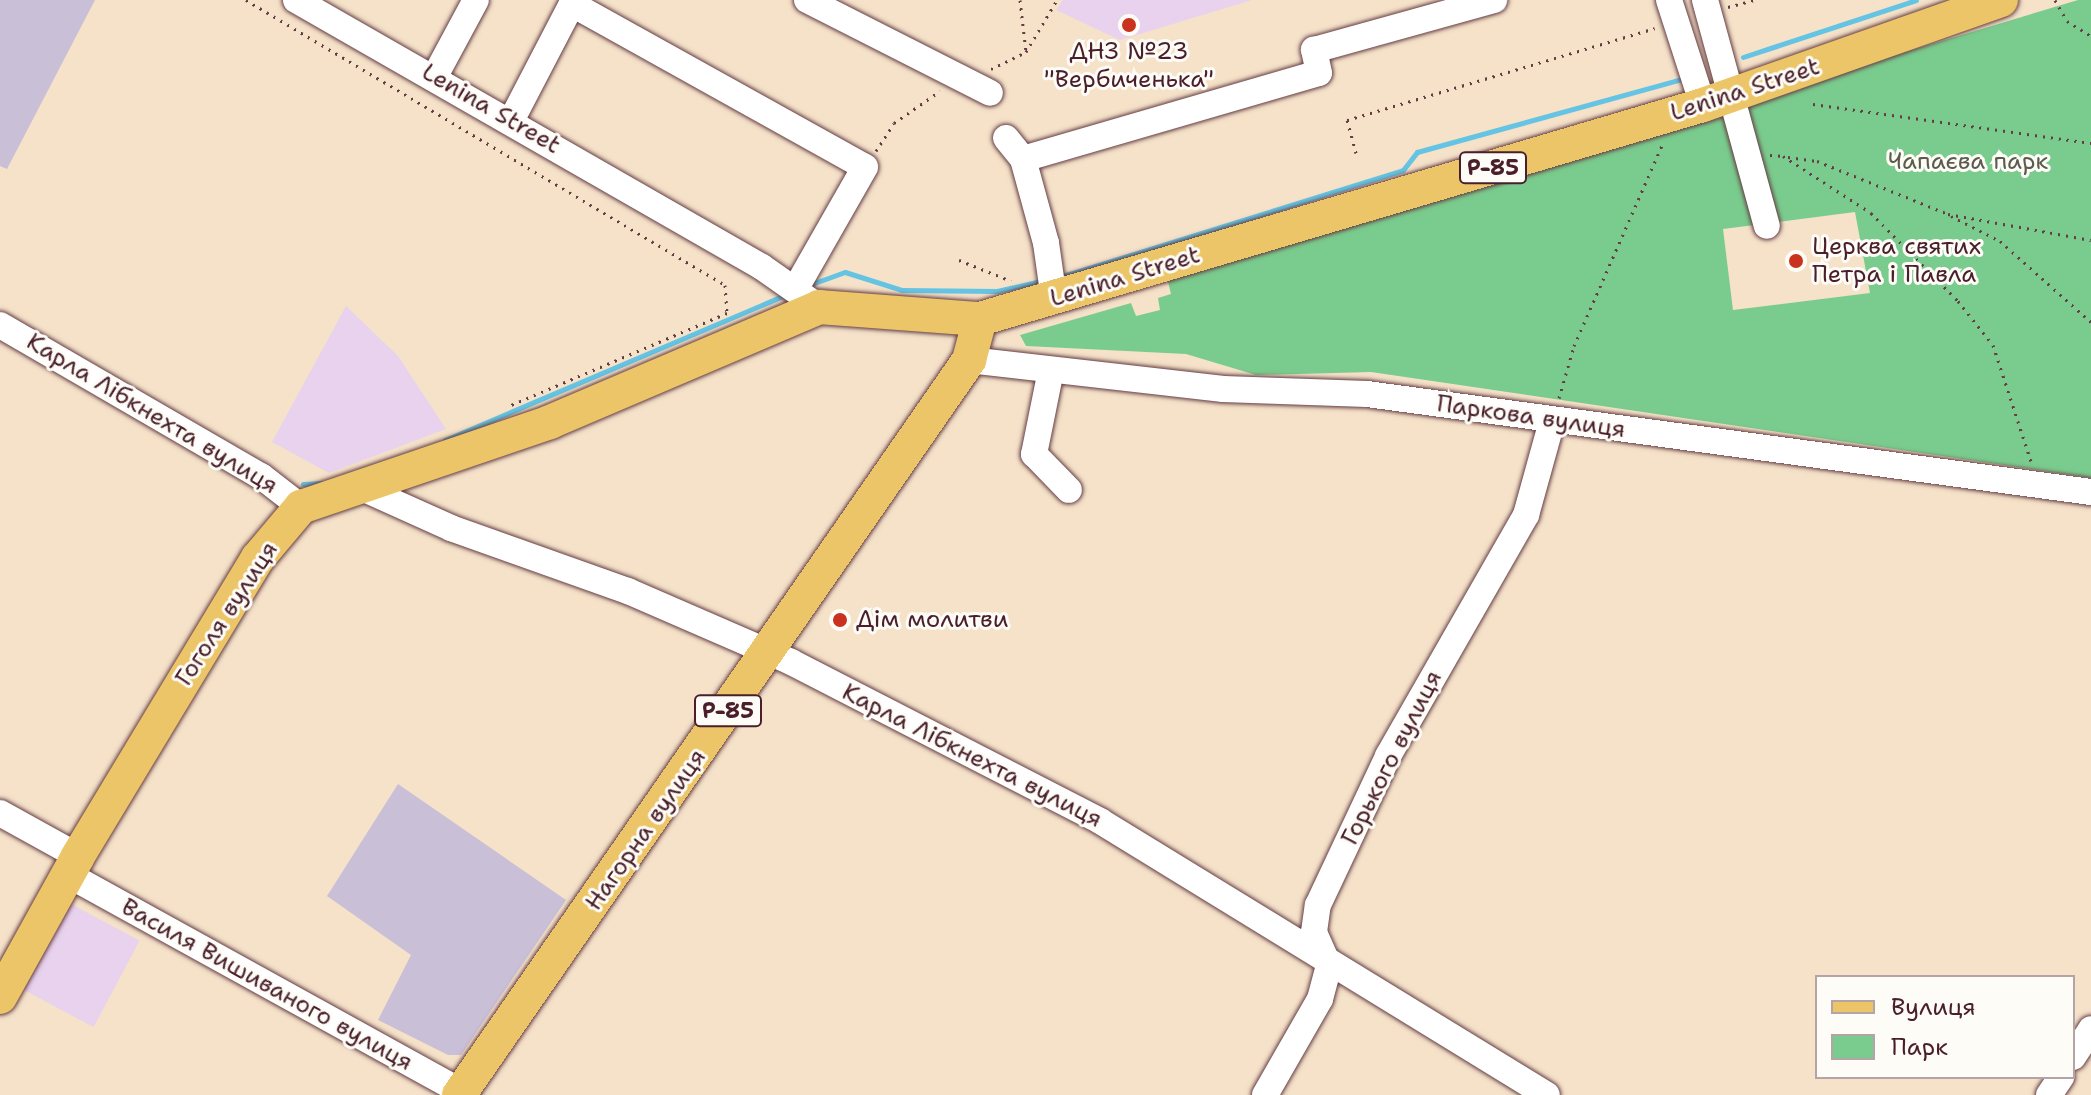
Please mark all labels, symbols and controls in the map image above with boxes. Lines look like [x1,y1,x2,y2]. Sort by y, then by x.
marker: ДНЗ №23 "Вербиченька" [1120,16,1138,34]
place label: ДНЗ №23 "Вербиченька" [1044,38,1214,94]
street label: Lenina Street [1667,52,1823,128]
street label: Lenina Street [417,58,565,160]
park label: Чапаєва парк [1888,148,2048,176]
road number: Р-85 [1459,150,1527,186]
place label: Церква святих Петра і Павла [1812,233,1981,289]
street label: Lenina Street [1047,241,1203,313]
marker: Церква святих Петра і Павла [1787,252,1805,270]
street label: Карла Лібкнехта вулиця [21,328,283,500]
street label: Паркова вулиця [1435,390,1627,444]
street label: Гоголя вулиця [170,537,284,691]
place label: Дім молитви [856,606,1008,634]
marker: Дім молитви [831,611,849,629]
street label: Горького вулиця [1336,666,1448,850]
street label: Карла Лібкнехта вулиця [837,678,1107,834]
road number: Р-85 [694,693,762,729]
street label: Нагорна вулиця [580,744,712,916]
street label: Василя Вишиваного вулиця [116,893,418,1077]
legend [1815,975,2075,1079]
text: Вулиця [1891,991,1976,1023]
text: Парк [1891,1031,1948,1063]

